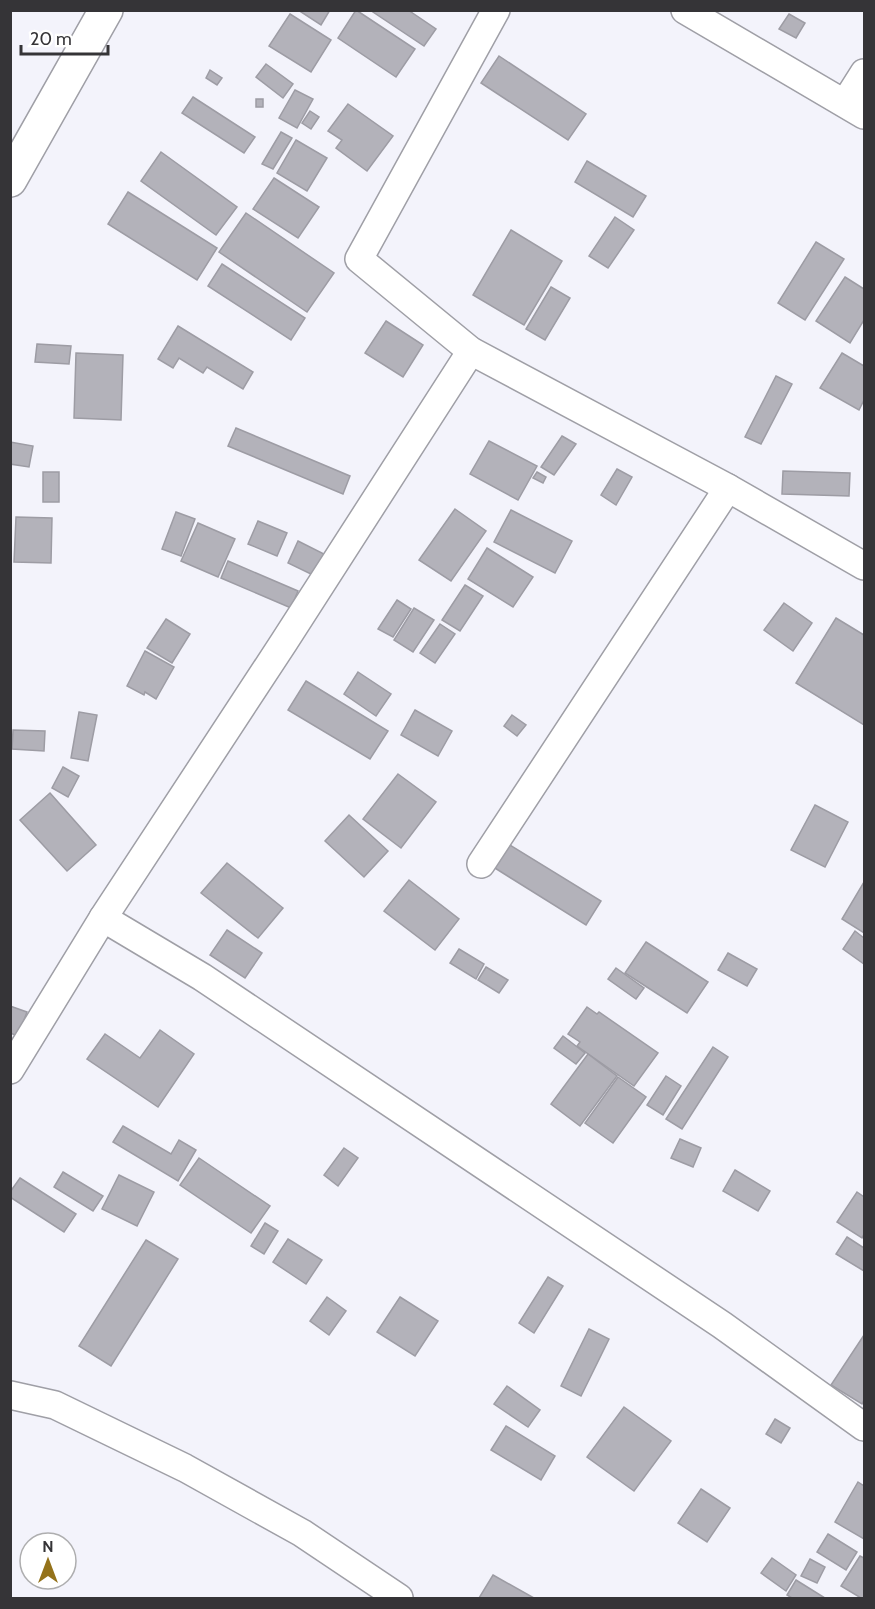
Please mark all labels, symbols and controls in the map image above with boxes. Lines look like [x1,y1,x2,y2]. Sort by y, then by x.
scale bar [21,18,108,56]
text: 20 m [30,28,72,50]
north arrow [18,1531,78,1591]
text: N [42,1537,54,1556]

